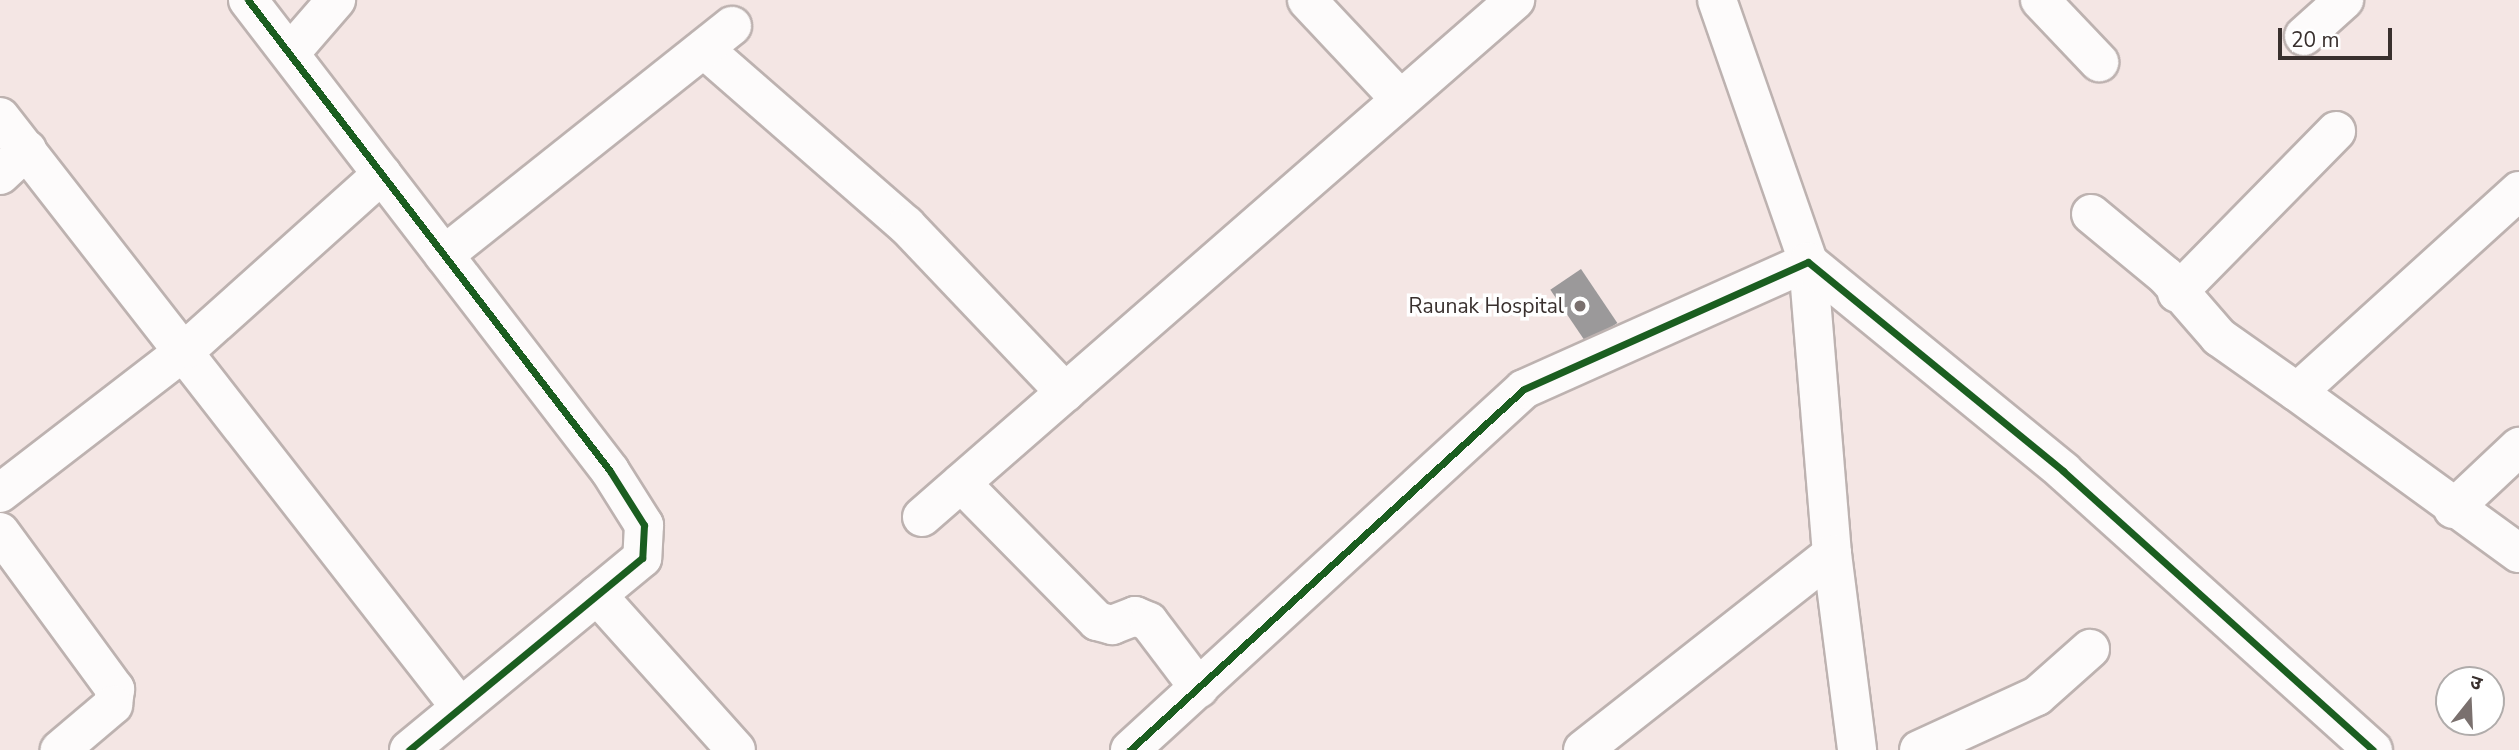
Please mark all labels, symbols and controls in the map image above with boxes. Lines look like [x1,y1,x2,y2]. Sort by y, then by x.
scale bar [2281,14,2395,58]
text: 20 m [2291,26,2340,54]
place label: Raunak Hospital [1409,293,1564,319]
marker: Raunak Hospital [1570,296,1590,316]
north arrow [2435,666,2505,736]
text: उ [2467,669,2485,697]

